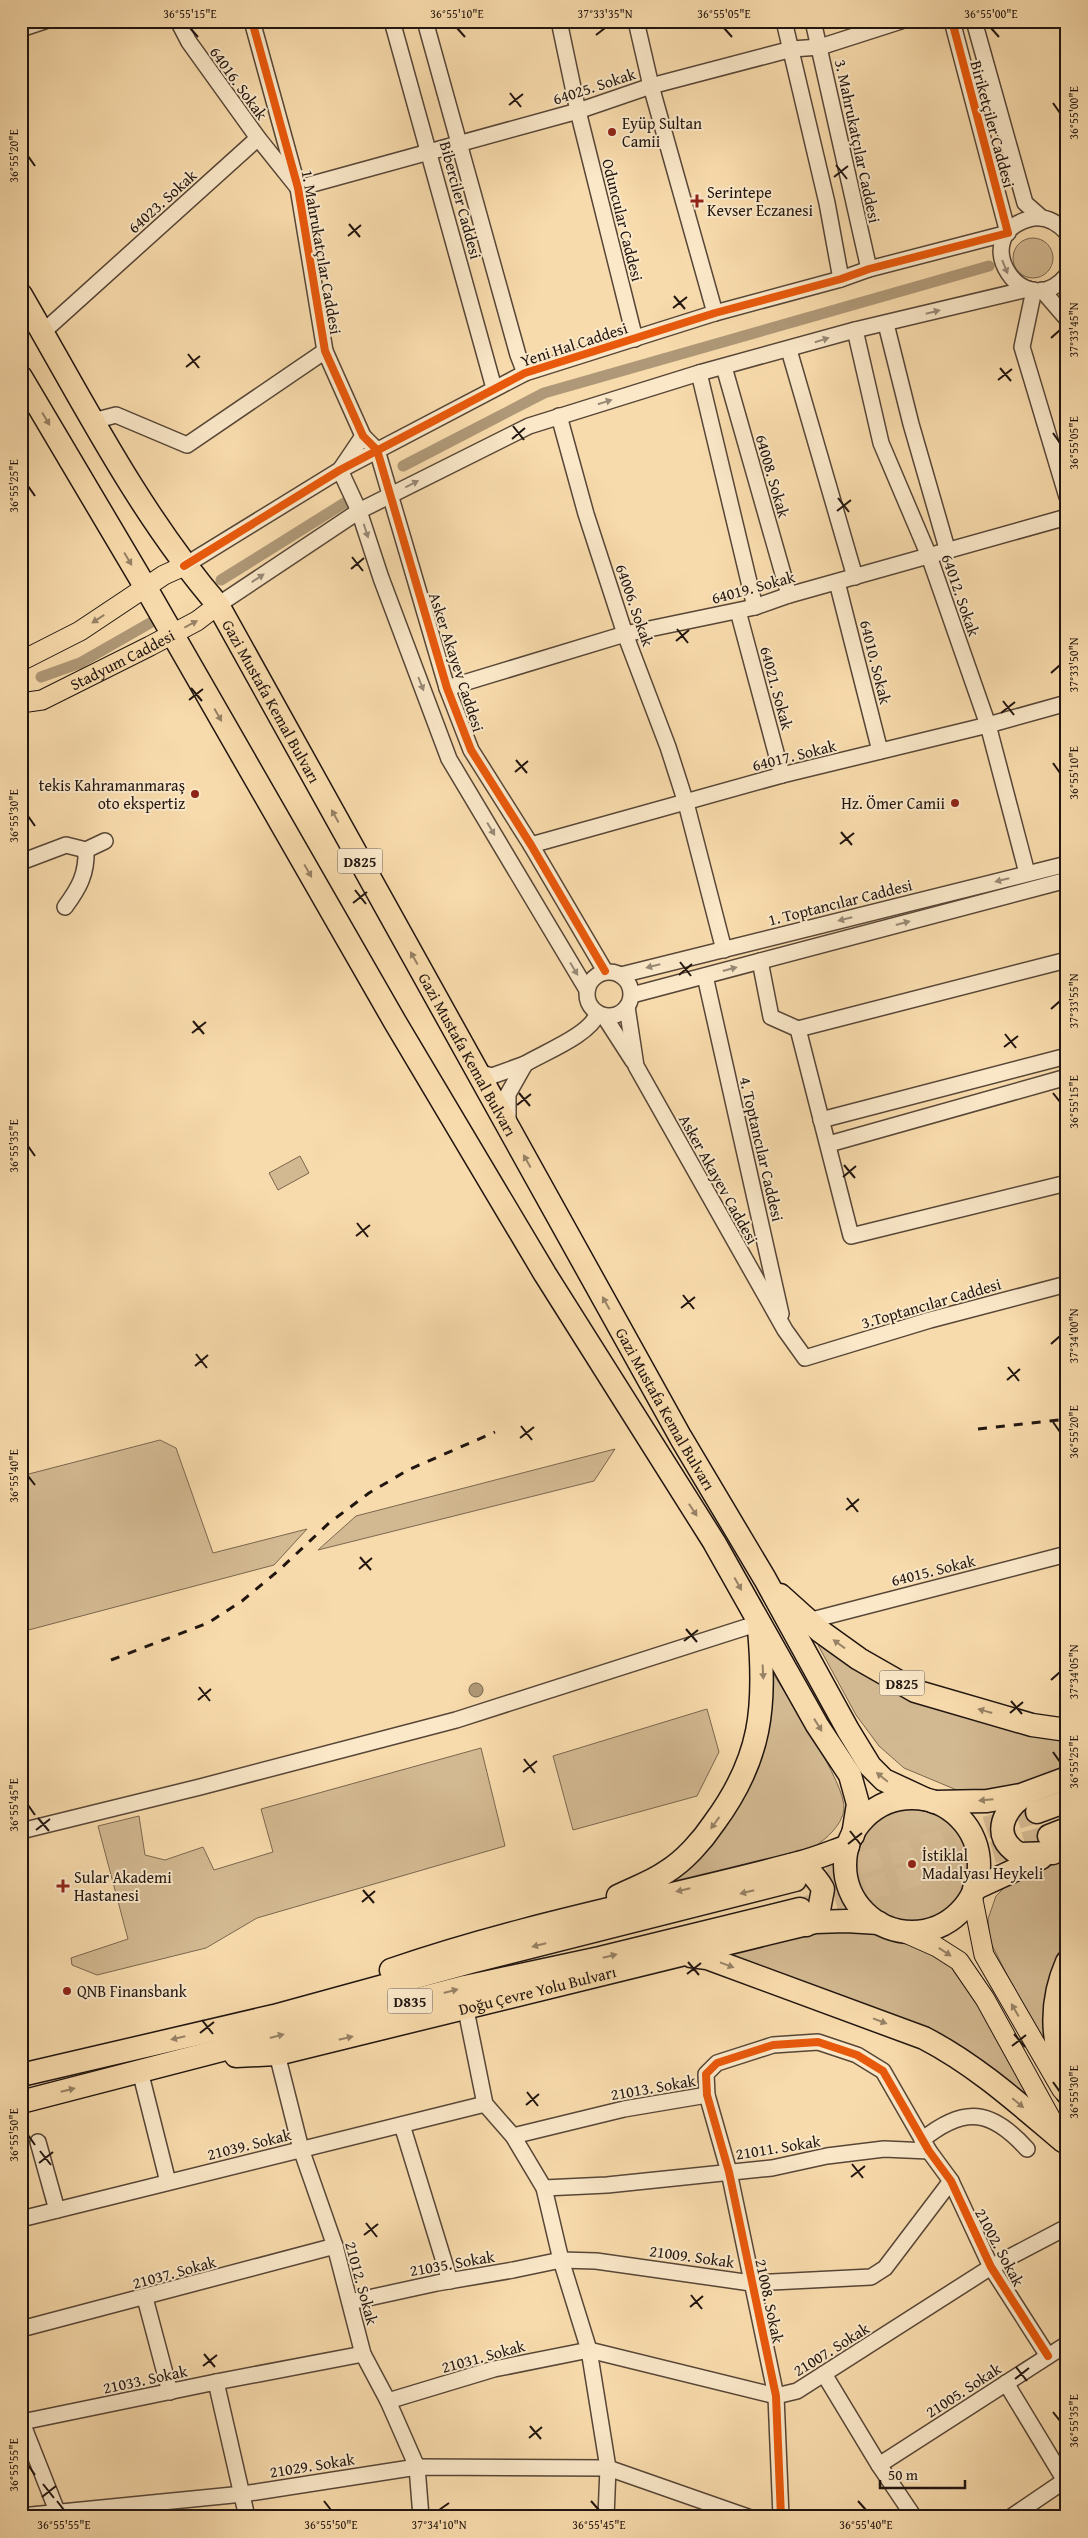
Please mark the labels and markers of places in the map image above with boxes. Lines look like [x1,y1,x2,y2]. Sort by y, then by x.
place label: Eyüp Sultan Camii [622,111,702,153]
marker: Eyüp Sultan Camii [606,126,618,138]
place label: Serintepe Kevser Eczanesi [707,180,814,222]
marker: Serintepe Kevser Eczanesi [691,195,703,207]
place label: tekis Kahramanmaraş oto ekspertiz [39,773,185,815]
marker: tekis Kahramanmaraş oto ekspertiz [189,788,201,800]
place label: Hz. Ömer Camii [841,791,946,815]
marker: Hz. Ömer Camii [949,797,961,809]
place label: İstiklal Madalyası Heykeli [922,1843,1044,1885]
marker: İstiklal Madalyası Heykeli [906,1858,918,1870]
place label: Sular Akademi Hastanesi [74,1865,172,1907]
marker: Sular Akademi Hastanesi [56,1879,70,1893]
place label: QNB Finansbank [77,1979,188,2003]
marker: QNB Finansbank [61,1985,73,1997]

